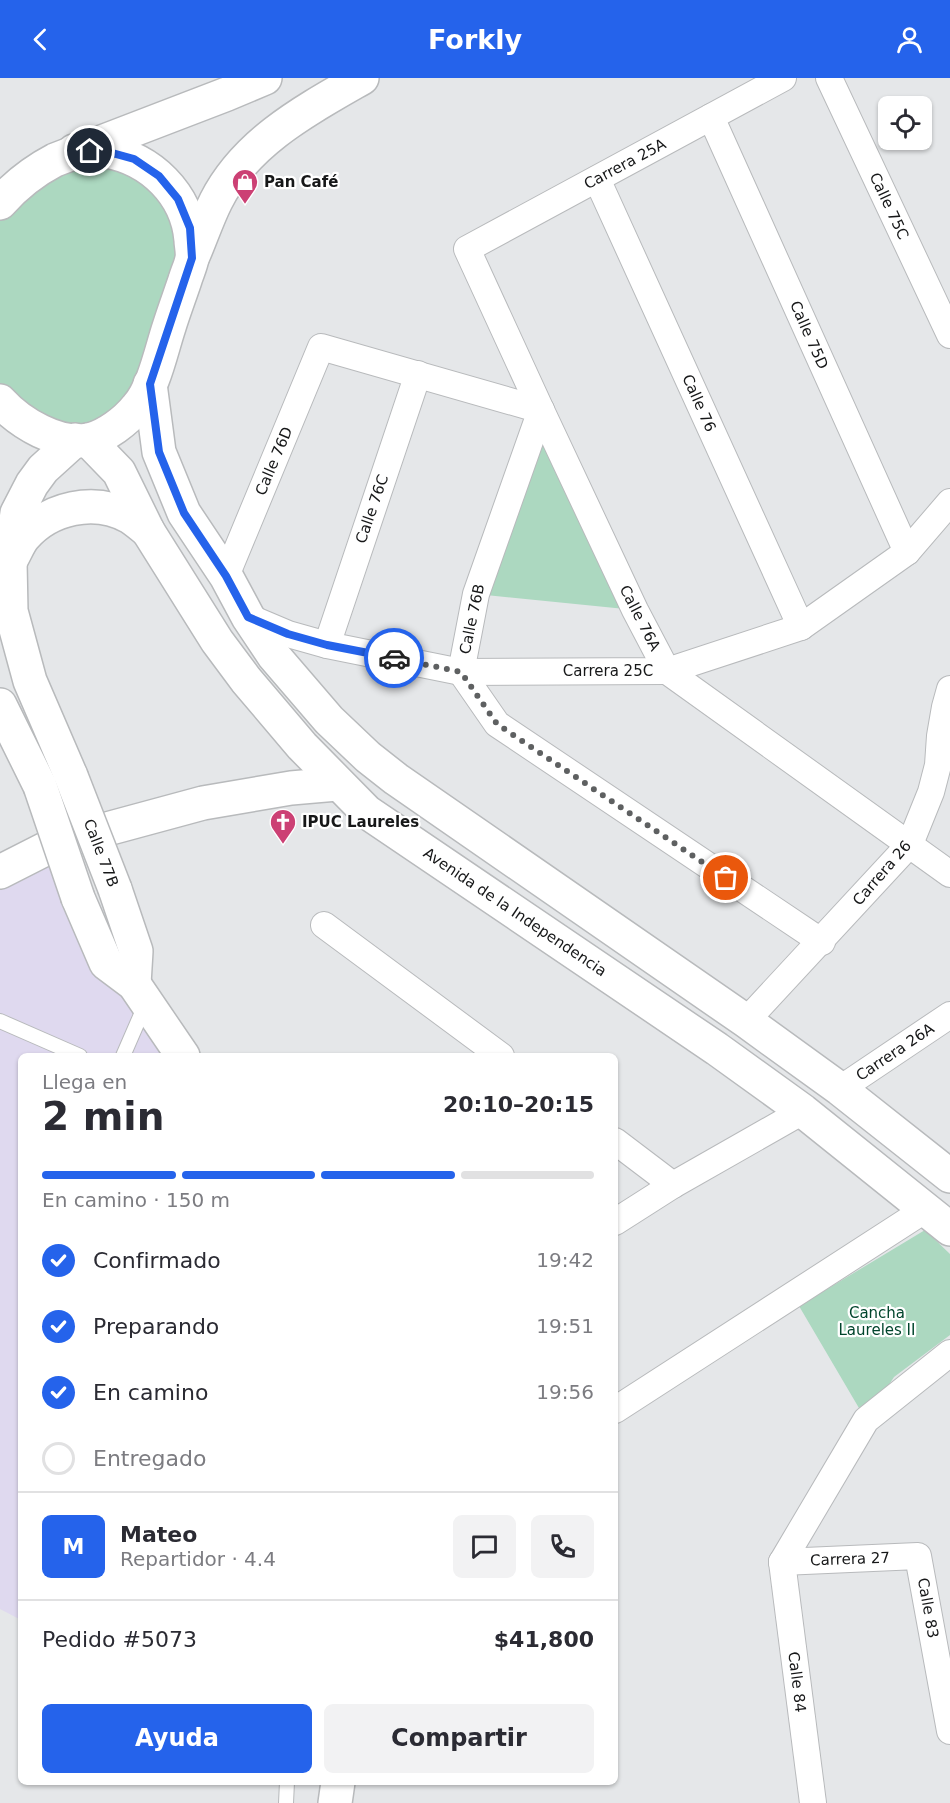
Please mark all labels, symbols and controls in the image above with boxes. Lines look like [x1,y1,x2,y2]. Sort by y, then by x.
icon: back [24,23,57,56]
icon: person [893,23,926,56]
text: Forkly [428,24,522,55]
map controls [878,96,932,150]
button: locate [878,96,932,150]
pin [64,125,115,176]
icon: home [73,134,106,167]
street label: Carrera 25A [581,135,670,193]
shop icon: Pan Café [230,167,260,205]
street label: Calle 75C [866,170,912,242]
place label: Pan Café [264,173,338,191]
street label: Calle 75D [786,298,832,372]
street label: Calle 76 [678,371,720,435]
street label: Calle 76D [252,424,296,498]
street label: Calle 76C [352,472,392,546]
street label: Calle 76B [456,582,488,656]
street label: Calle 76A [616,582,665,655]
courier [364,628,424,688]
icon: car [378,642,411,675]
street label: Carrera 25C [563,662,653,680]
church icon: IPUC Laureles [268,807,298,845]
place label: IPUC Laureles [302,813,419,831]
street label: Calle 77B [80,816,122,890]
street label: Carrera 26 [849,837,915,909]
street label: Avenida de la Independencia [420,844,610,980]
pin [700,852,751,903]
icon: bag [709,861,742,894]
street label: Carrera 26A [853,1019,938,1085]
text: Llega en [42,1070,127,1094]
text: 20:10–20:15 [443,1092,594,1117]
text: 2 min [42,1094,164,1139]
text: En camino · 150 m [42,1188,230,1212]
icon: check [42,1244,75,1277]
text: Confirmado [93,1248,221,1273]
text: 19:42 [536,1248,594,1272]
park label: Cancha Laureles II [839,1304,915,1339]
icon: check [42,1310,75,1343]
text: Preparando [93,1314,219,1339]
text: 19:51 [536,1314,594,1338]
icon: check [42,1376,75,1409]
text: En camino [93,1380,208,1405]
text: 19:56 [536,1380,594,1404]
text: Entregado [93,1446,206,1471]
button: chat [453,1515,516,1578]
button: phone [531,1515,594,1578]
text: Mateo [120,1522,197,1547]
text: M [63,1534,84,1559]
text: Repartidor · 4.4 [120,1547,276,1571]
street label: Carrera 27 [810,1549,890,1569]
street label: Calle 83 [914,1576,942,1640]
text: Pedido #5073 [42,1627,197,1652]
text: $41,800 [494,1627,594,1652]
street label: Calle 84 [784,1651,810,1713]
button: Ayuda [42,1704,312,1773]
button: Compartir [324,1704,594,1773]

